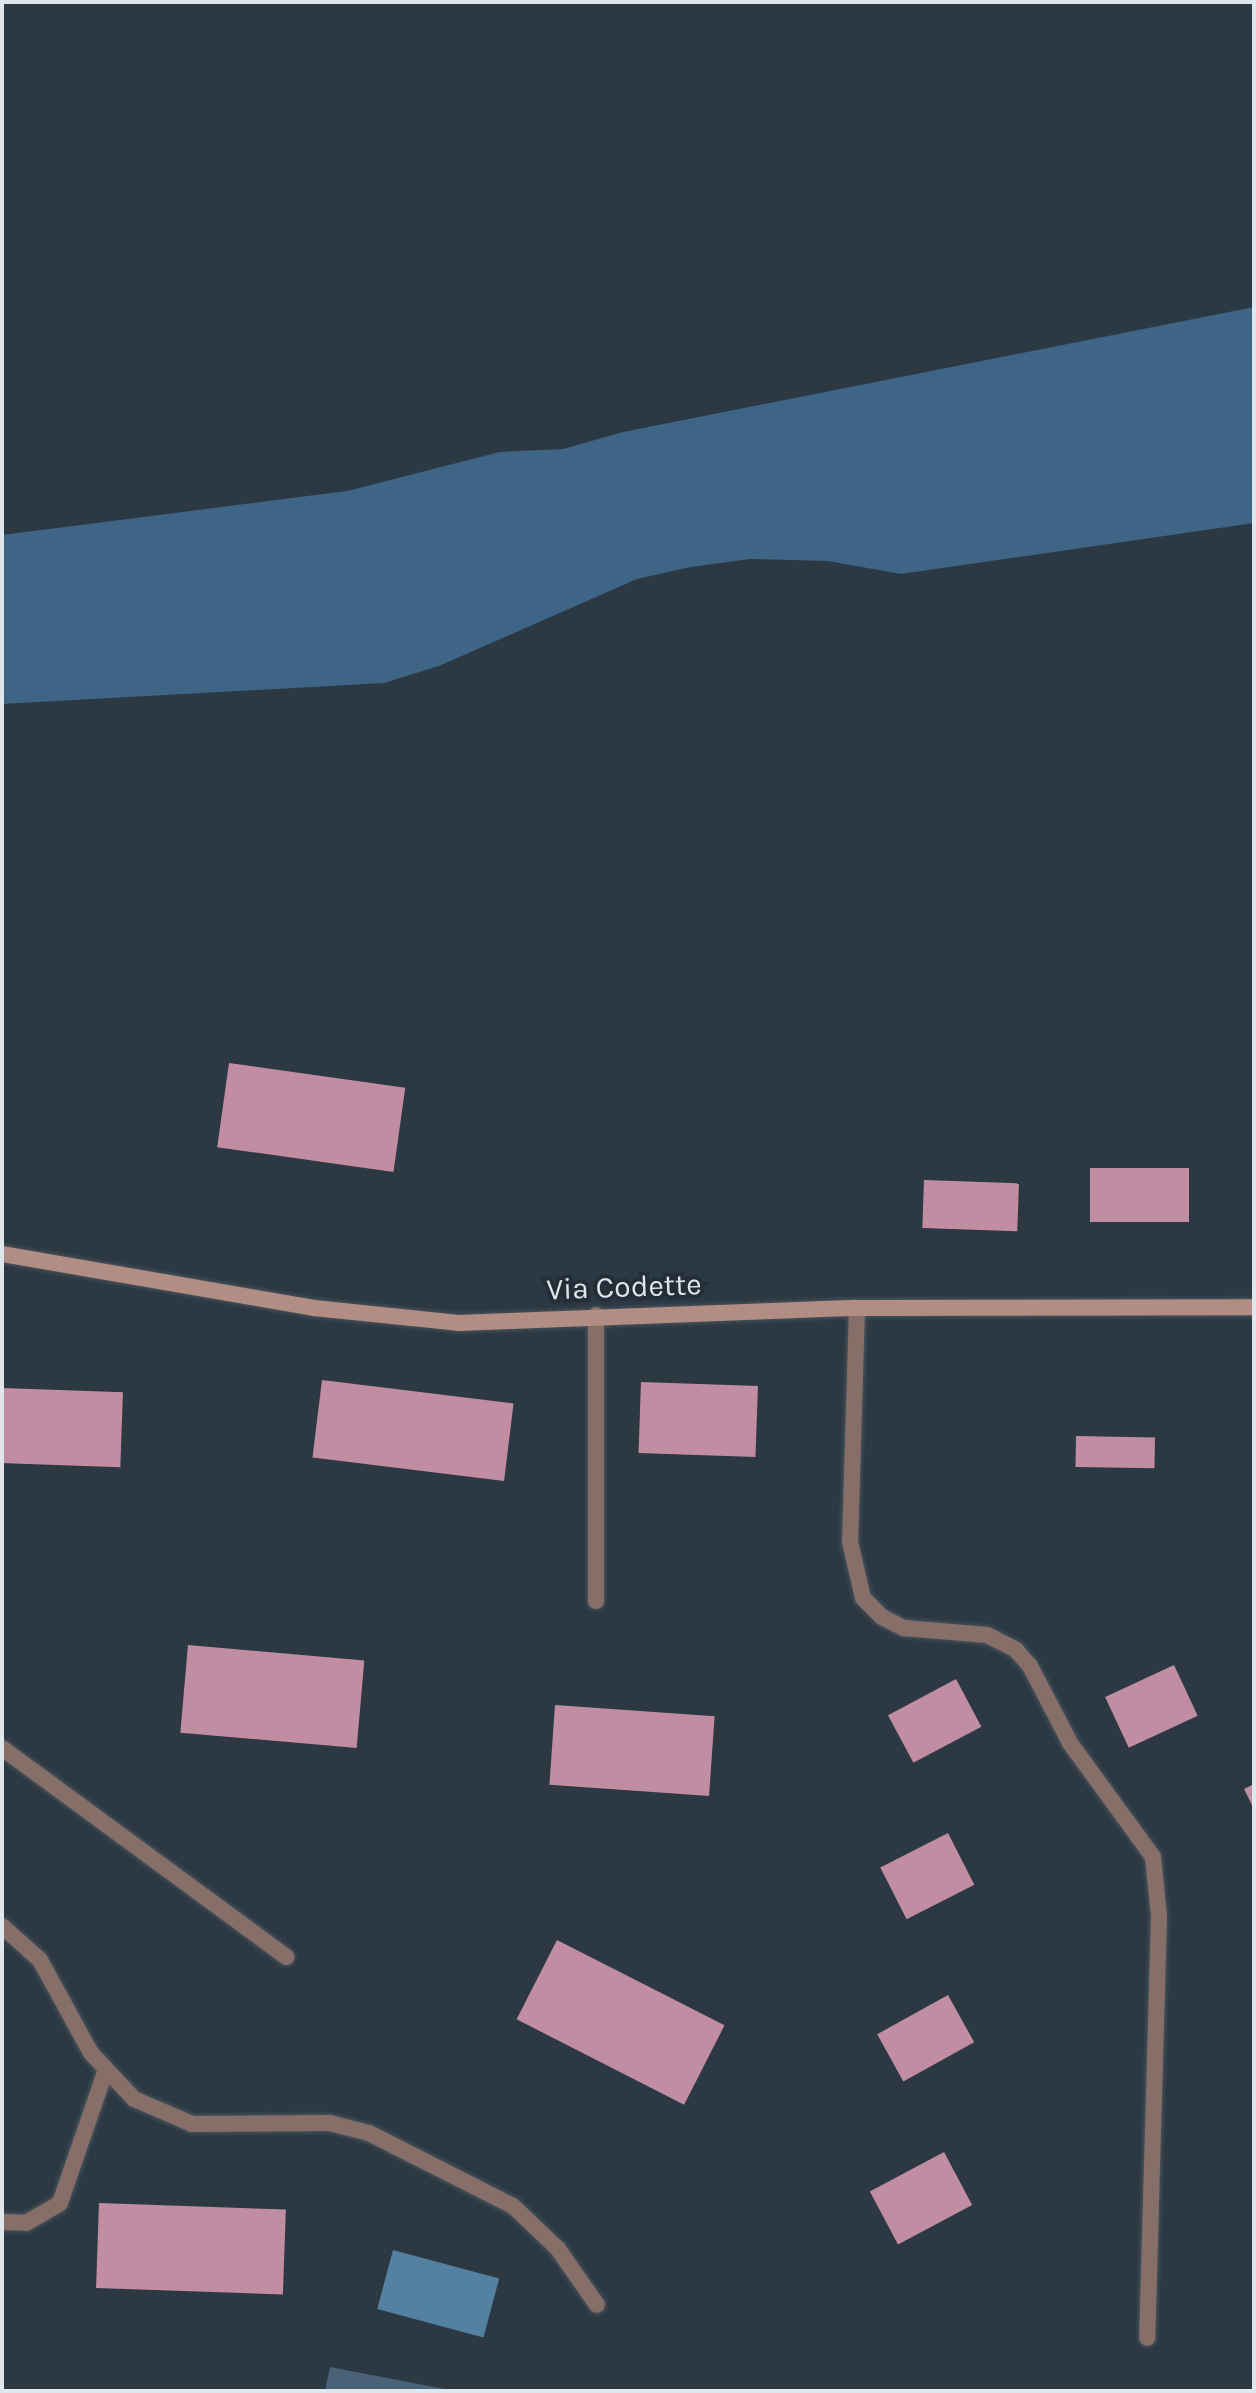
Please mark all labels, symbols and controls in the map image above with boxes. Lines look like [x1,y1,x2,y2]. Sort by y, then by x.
street label: Via Codette [546,1266,702,1308]

